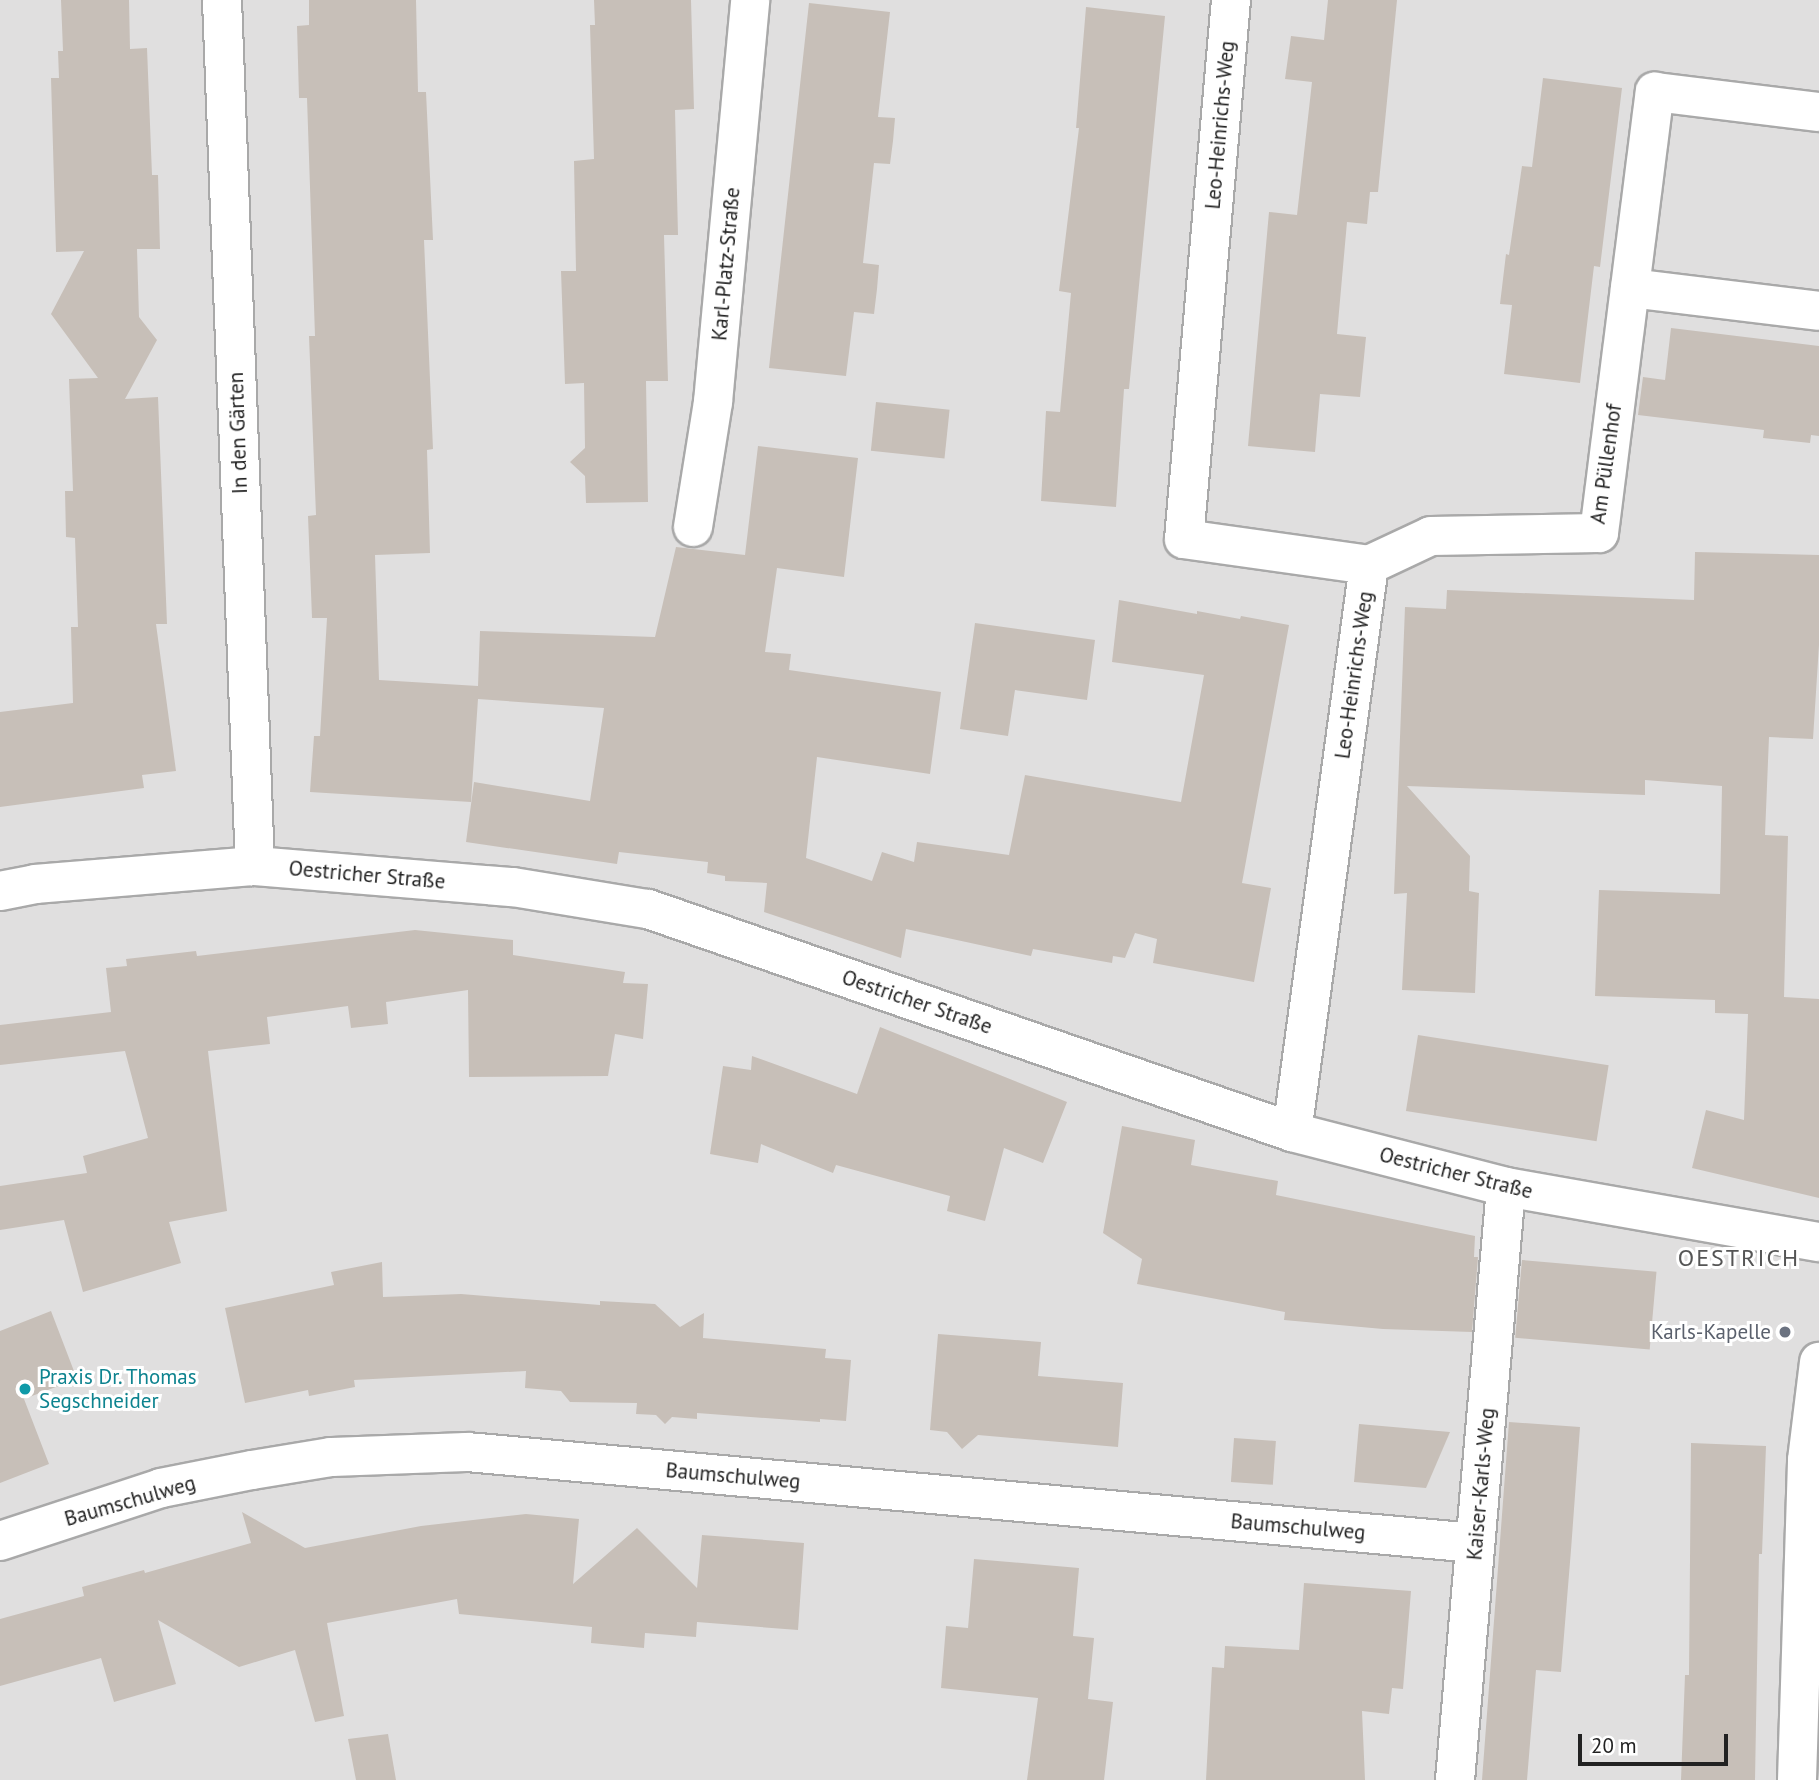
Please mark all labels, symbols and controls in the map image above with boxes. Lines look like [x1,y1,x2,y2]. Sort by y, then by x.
street label: Leo-Heinrichs-Weg [1200,40,1240,210]
street label: Karl-Platz-Straße [707,186,745,342]
street label: In den Gärten [223,371,253,495]
street label: Am Püllenhof [1585,402,1627,526]
street label: Leo-Heinrichs-Weg [1330,590,1378,760]
street label: Oestricher Straße [288,856,446,894]
street label: Oestricher Straße [839,965,995,1039]
street label: Oestricher Straße [1377,1142,1535,1204]
district label: OESTRICH [1679,1244,1799,1272]
place label: Karls-Kapelle [1651,1319,1771,1345]
marker: Karls-Kapelle [1777,1324,1793,1340]
place label: Praxis Dr. Thomas Segschneider [39,1364,199,1414]
marker: Praxis Dr. Thomas Segschneider [17,1381,33,1397]
street label: Kaiser-Karls-Weg [1462,1407,1500,1561]
street label: Baumschulweg [665,1458,801,1494]
street label: Baumschulweg [62,1470,198,1532]
street label: Baumschulweg [1230,1509,1366,1545]
scale bar [1581,1720,1731,1764]
text: 20 m [1591,1732,1637,1759]

